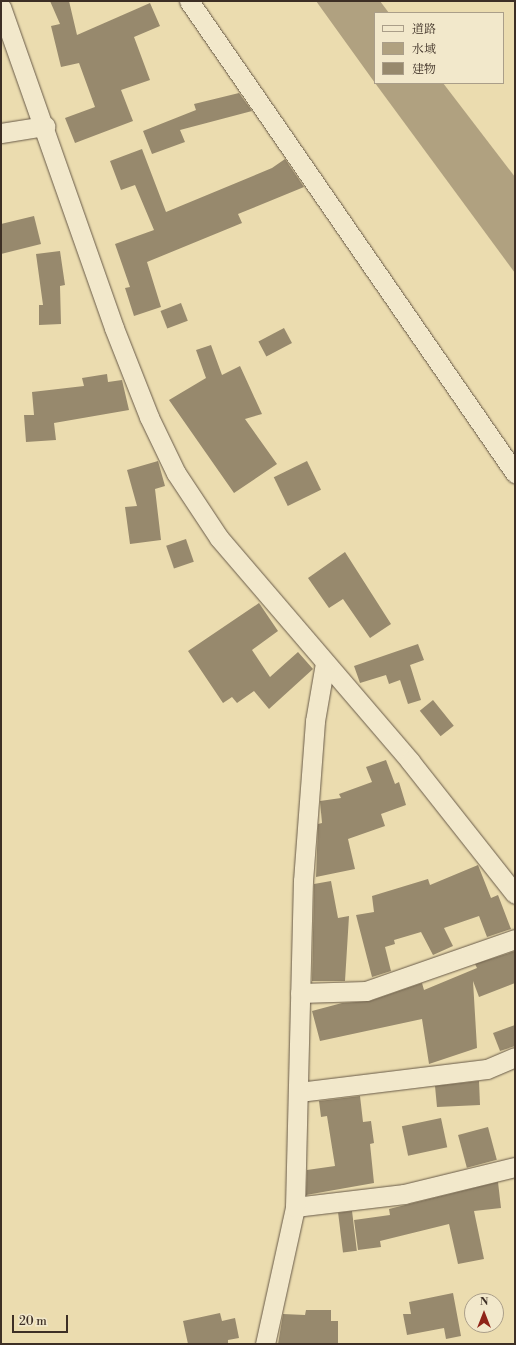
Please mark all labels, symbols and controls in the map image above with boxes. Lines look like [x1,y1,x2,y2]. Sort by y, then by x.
legend [374,12,504,84]
text: 道路 [412,22,436,37]
text: 水域 [412,42,436,57]
text: 建物 [412,62,436,77]
north arrow [464,1293,504,1333]
text: N [480,1295,488,1309]
scale bar [14,1307,70,1333]
text: 20 m [19,1314,47,1329]

